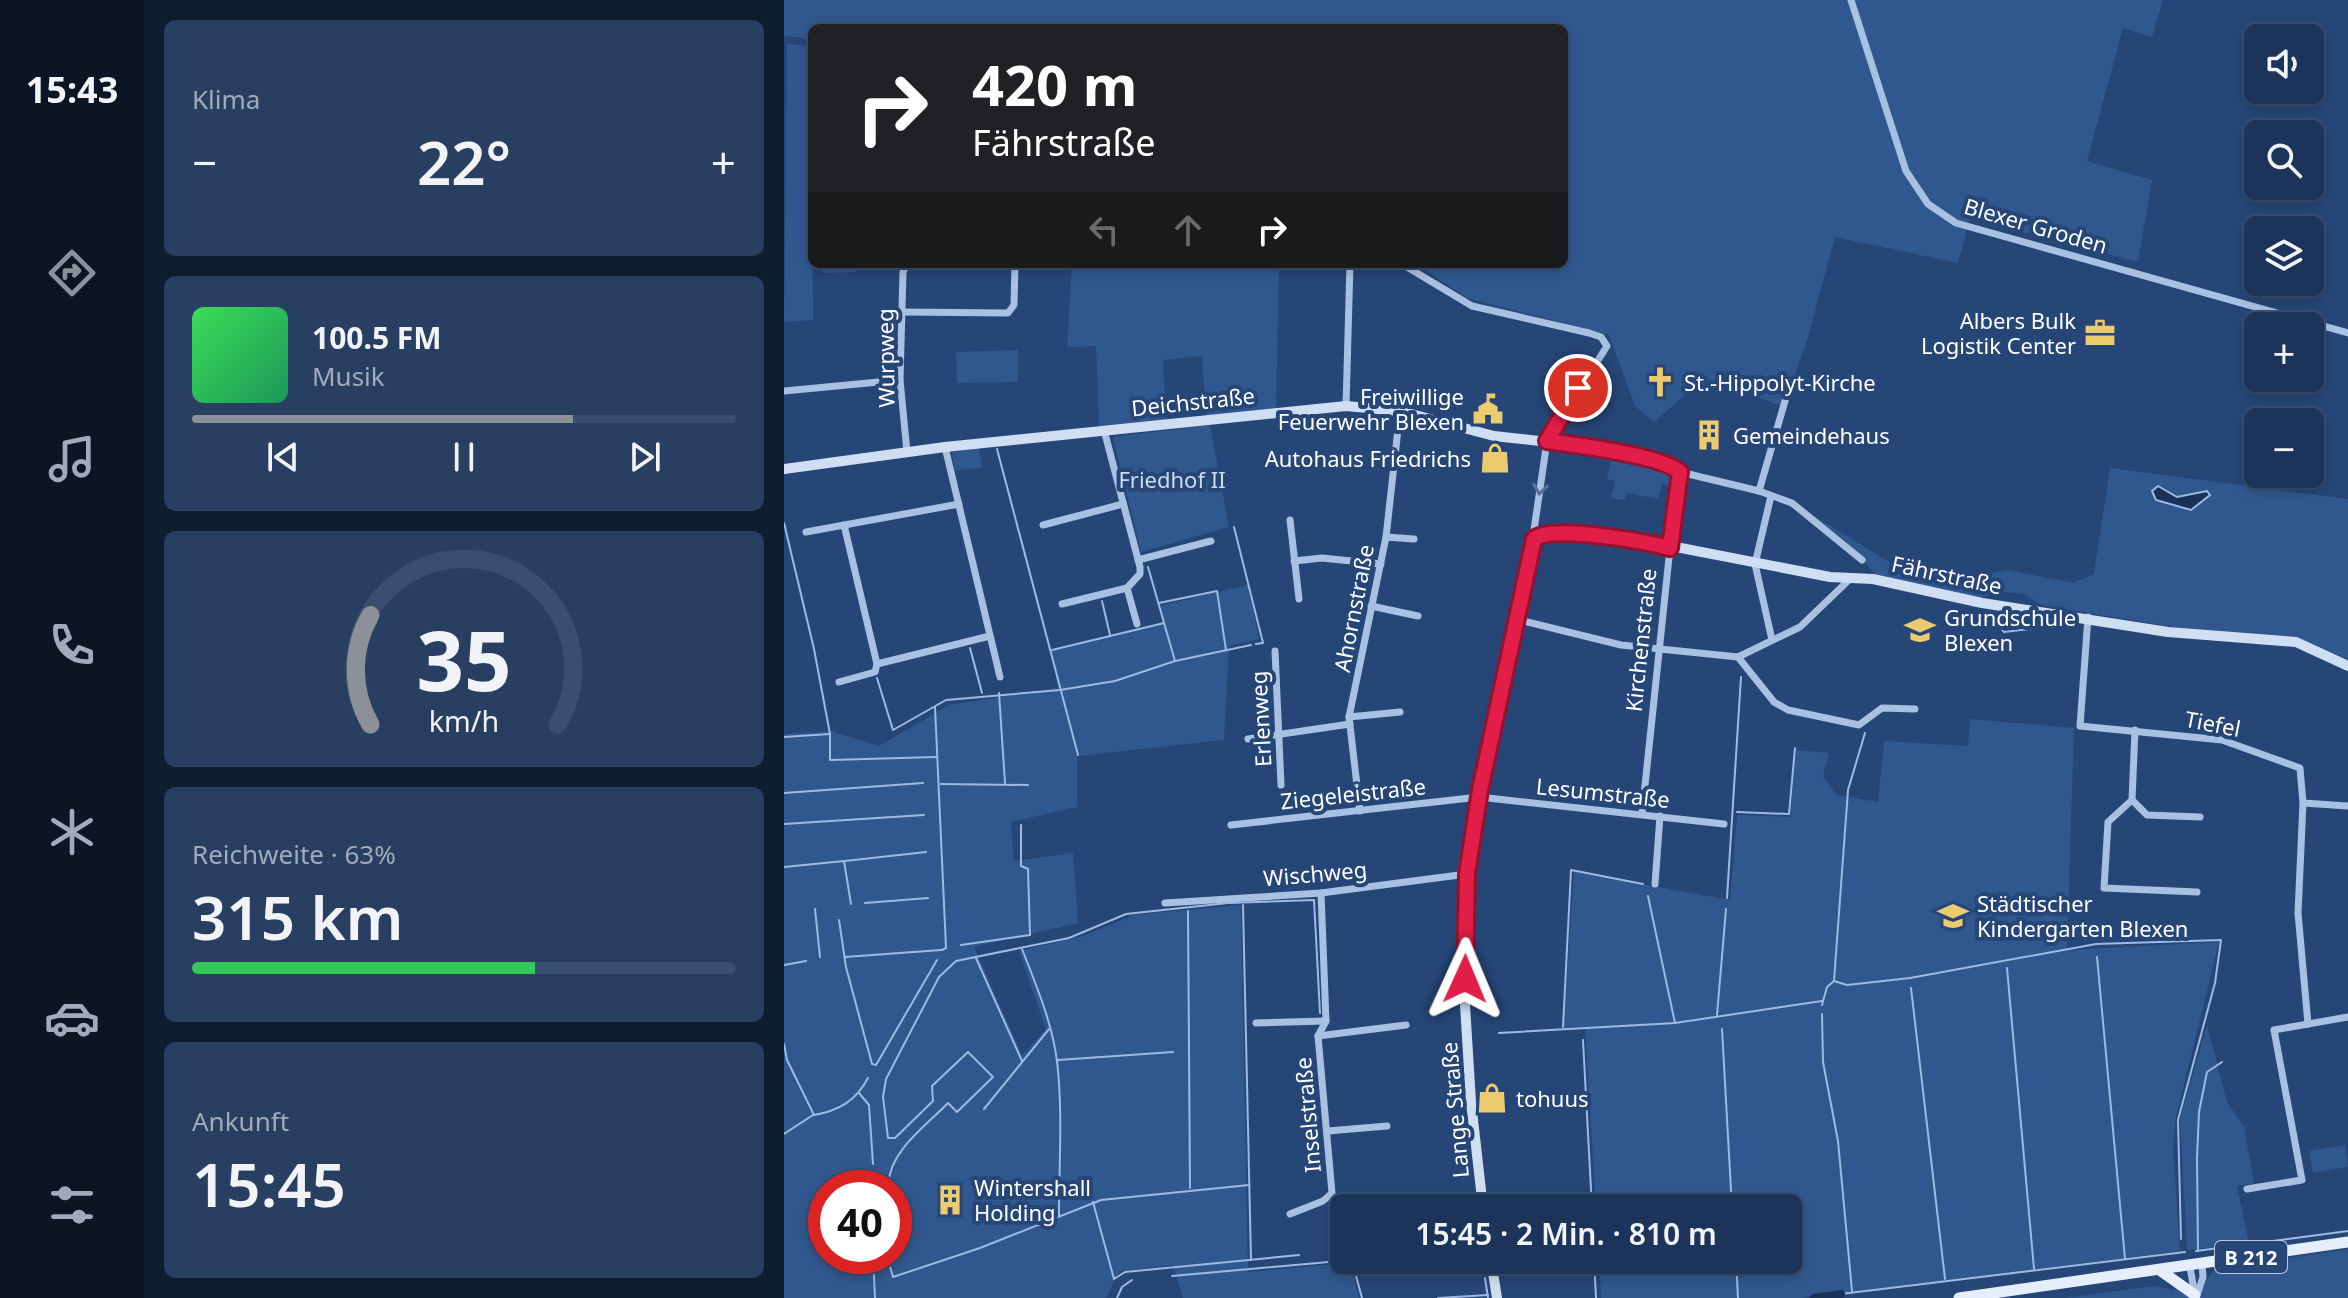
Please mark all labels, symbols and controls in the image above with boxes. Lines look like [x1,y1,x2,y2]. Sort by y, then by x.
map controls [2244,24,2324,488]
button: sound [2244,24,2324,104]
text: 420 m [972,46,1137,122]
icon: right [840,56,944,160]
text: 15:43 [26,65,118,114]
text: Klima [192,81,260,117]
text: Fährstraße [972,118,1156,167]
button: search [2244,120,2324,200]
text: 22° [417,121,511,203]
text: − [192,132,217,192]
text: + [711,132,736,192]
street label: Blexer Groden [1961,190,2111,260]
icon: left [1082,208,1126,252]
icon: ahead [1166,208,1210,252]
icon: right [1250,208,1294,252]
button: layers [2244,216,2324,296]
icon: directions [44,245,100,301]
place label: Albers Bulk Logistik Center [1921,305,2076,360]
street label: Wurpweg [869,308,901,408]
button: + [2244,312,2324,392]
office icon: Albers Bulk Logistik Center [2083,316,2117,350]
text: 100.5 FM [312,317,442,358]
pin [1544,354,1612,422]
text: Musik [312,358,385,394]
church icon: St.-Hippolyt-Kirche [1643,365,1677,399]
icon: arrive [1556,366,1600,410]
place label: St.-Hippolyt-Kirche [1684,367,1876,397]
street label: Deichstraße [1130,380,1256,422]
place label: Freiwillige Feuerwehr Blexen [1278,381,1464,436]
public building icon: Freiwillige Feuerwehr Blexen [1471,392,1505,426]
button: − [2244,408,2324,488]
building icon: Gemeindehaus [1692,418,1726,452]
place label: Gemeindehaus [1733,420,1890,450]
icon: music [44,431,100,487]
icon: previous [261,435,305,479]
icon: pause [442,435,486,479]
icon: next [623,435,667,479]
shop icon: Autohaus Friedrichs [1478,441,1512,475]
place label: Autohaus Friedrichs [1265,443,1471,473]
park label: Friedhof II [1118,464,1226,494]
one-way arrow [1532,482,1549,495]
street label: Ahornstraße [1326,542,1380,674]
street label: Fährstraße [1889,548,2005,600]
street label: Kirchenstraße [1618,567,1662,713]
text: 35 [416,602,512,715]
place label: Grundschule Blexen [1944,602,2076,657]
school or university icon: Grundschule Blexen [1903,613,1937,647]
icon: phone [44,617,100,673]
street label: Erlenweg [1243,670,1277,768]
text: km/h [429,701,499,740]
street label: Tiefel [2183,703,2243,743]
street label: Ziegeleistraße [1279,770,1427,816]
street label: Lesumstraße [1535,770,1671,814]
icon: climate [44,804,100,860]
text: Reichweite · 63% [192,836,396,872]
street label: Wischweg [1262,854,1368,892]
text: 315 km [192,876,403,958]
place label: Städtischer Kindergarten Blexen [1977,888,2188,943]
school or university icon: Städtischer Kindergarten Blexen [1936,899,1970,933]
position arrow [1423,937,1507,1021]
icon: car [44,990,100,1046]
street label: Lange Straße [1433,1041,1475,1179]
street label: Inselstraße [1287,1056,1327,1174]
shop icon: tohuus [1475,1081,1509,1115]
place label: tohuus [1516,1083,1589,1113]
text: Ankunft [192,1103,289,1139]
text: 15:45 [192,1143,346,1225]
speed limit sign: 40 [808,1170,912,1274]
place label: Wintershall Holding [974,1172,1091,1227]
icon: filters [44,1177,100,1233]
building icon: Wintershall Holding [933,1183,967,1217]
text: 15:45 · 2 Min. · 810 m [1415,1213,1717,1254]
road number: B 212 [2215,1241,2287,1273]

